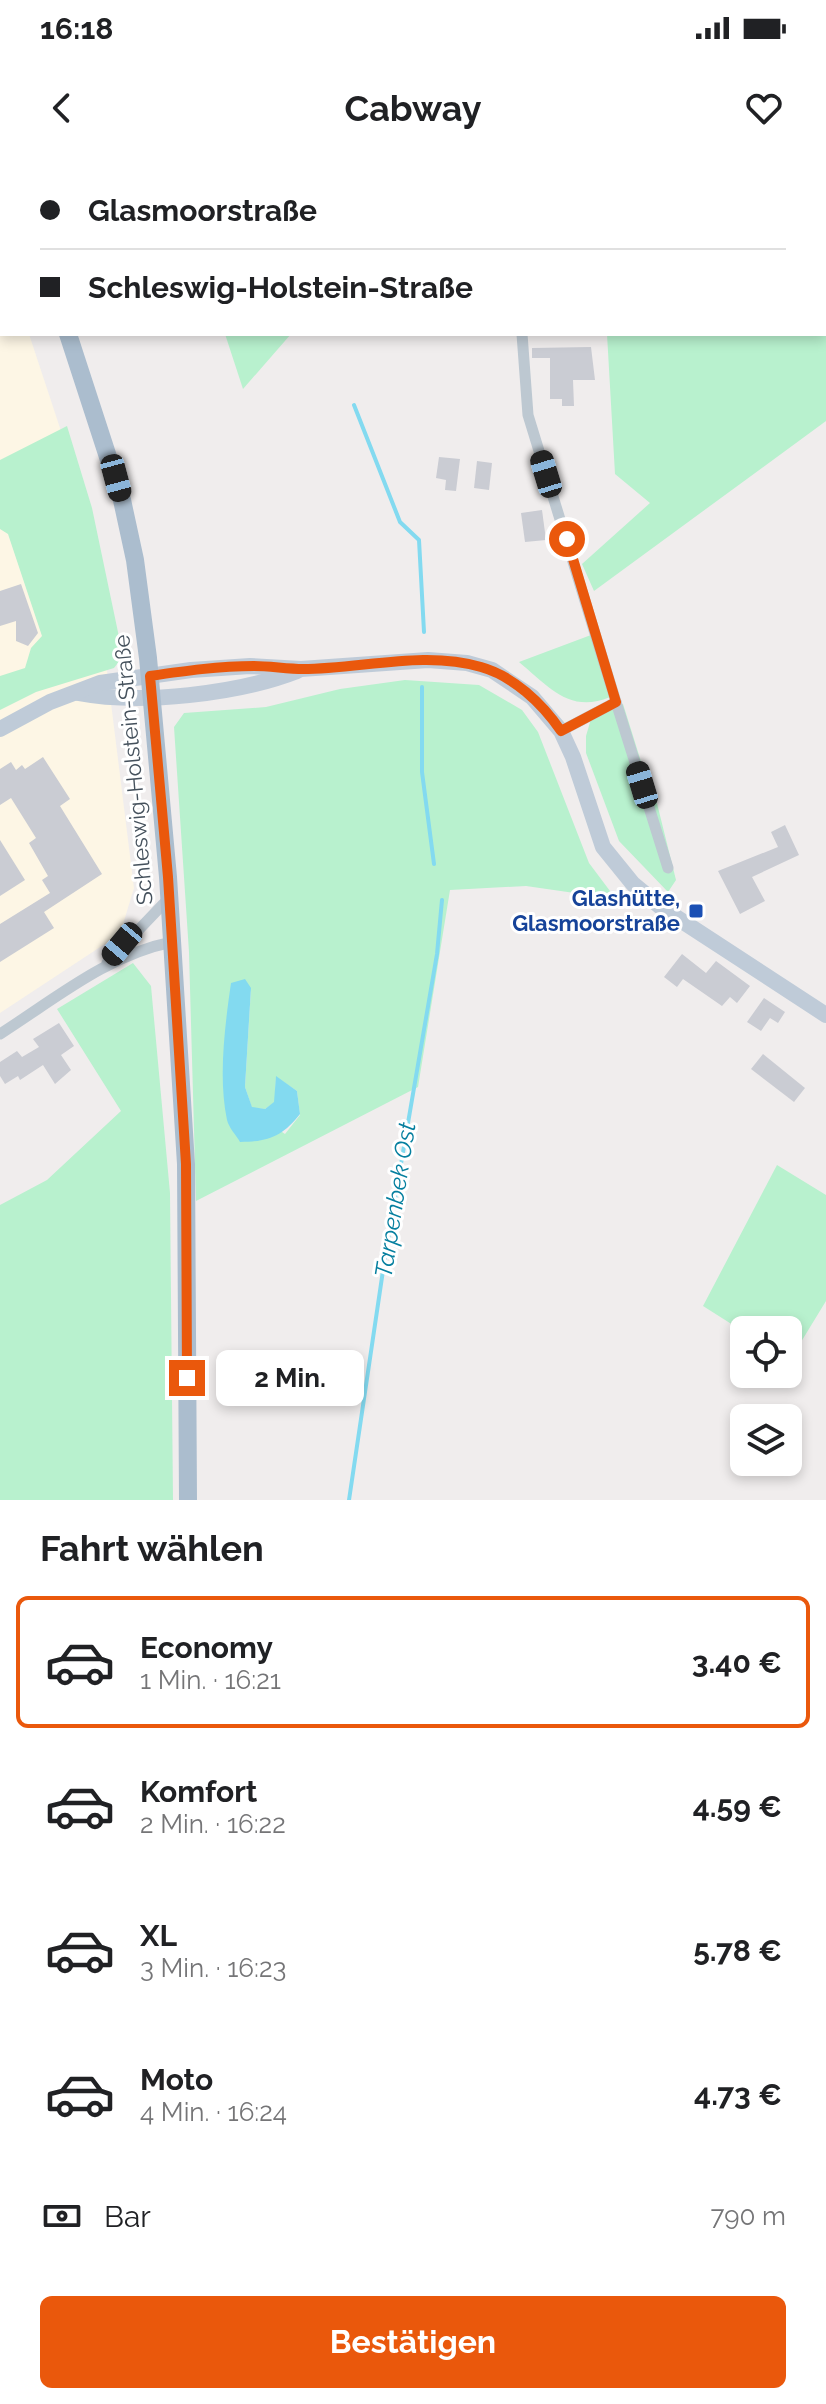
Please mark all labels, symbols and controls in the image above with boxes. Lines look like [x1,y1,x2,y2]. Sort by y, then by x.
text: 16:18 [40,11,113,46]
icon: back [40,86,84,130]
icon: heart [742,86,786,130]
text: Cabway [344,87,482,129]
text: Glasmoorstraße [88,193,317,228]
text: Schleswig-Holstein-Straße [88,270,473,305]
car [528,448,564,500]
car [98,452,134,504]
route start [549,521,585,557]
street label: Schleswig-Holstein-Straße [108,634,158,906]
car [624,759,660,811]
place label: Glashütte, Glasmoorstraße [512,885,680,936]
marker: Glashütte, Glasmoorstraße [687,902,705,920]
car [97,918,147,970]
water label: Tarpenbek Ost [368,1120,422,1280]
map controls [730,1316,802,1476]
button: locate [730,1316,802,1388]
callout: 2 Min. [215,1350,363,1406]
route end [169,1360,205,1396]
text: 2 Min. [254,1363,326,1393]
button: layers [730,1404,802,1476]
text: Fahrt wählen [40,1527,264,1569]
icon: car [44,1626,116,1698]
text: Economy [140,1630,273,1665]
text: 3.40 € [692,1645,782,1680]
text: 1 Min. · 16:21 [140,1665,281,1695]
icon: car [44,1770,116,1842]
text: Komfort [140,1774,257,1809]
text: 4.59 € [693,1789,782,1824]
text: 2 Min. · 16:22 [140,1809,286,1839]
icon: car [44,1914,116,1986]
text: XL [140,1918,177,1953]
text: 5.78 € [693,1933,782,1968]
text: 3 Min. · 16:23 [140,1953,286,1983]
icon: car [44,2058,116,2130]
text: Moto [140,2062,213,2097]
text: 4.73 € [694,2077,782,2112]
text: 4 Min. · 16:24 [140,2097,287,2127]
icon: cash [40,2194,84,2238]
text: Bar [104,2199,151,2234]
text: 790 m [710,2201,786,2231]
button: Bestätigen [40,2296,786,2388]

